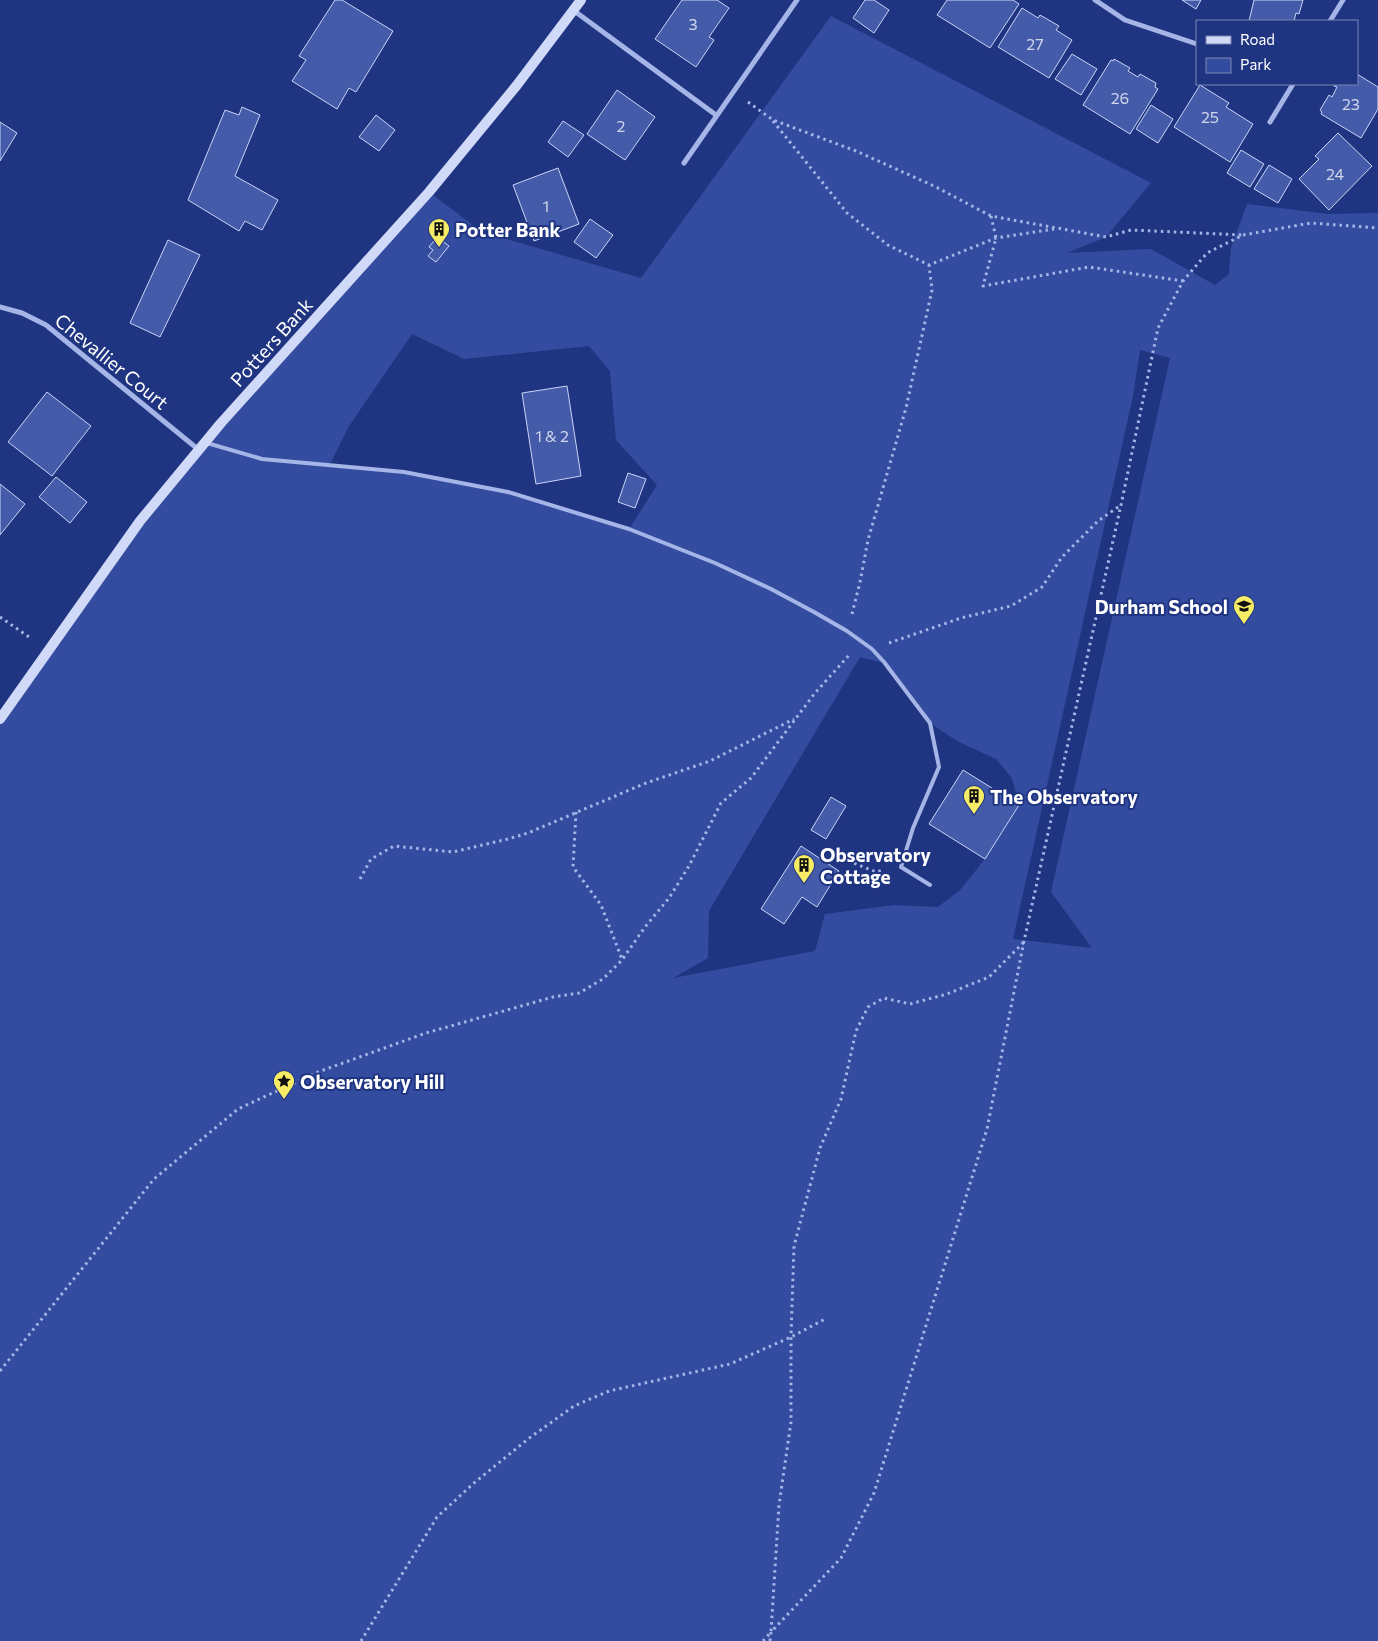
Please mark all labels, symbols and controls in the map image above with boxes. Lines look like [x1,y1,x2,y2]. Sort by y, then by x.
house number: 3 [688,14,698,33]
legend [1196,20,1358,85]
text: Road [1240,30,1275,48]
house number: 27 [1026,34,1044,53]
text: Park [1240,55,1271,73]
house number: 26 [1111,88,1129,107]
house number: 23 [1342,94,1360,113]
house number: 25 [1201,107,1219,126]
house number: 2 [617,116,626,135]
house number: 24 [1326,164,1344,183]
house number: 1 [543,196,549,215]
building icon: Potter Bank [427,217,451,248]
place label: Potter Bank [455,218,560,241]
street label: Potters Bank [225,293,317,391]
street label: Chevallier Court [51,308,174,414]
house number: 1 & 2 [535,426,569,445]
school or university icon: Durham School [1232,594,1256,625]
place label: Durham School [1095,595,1228,618]
building icon: The Observatory [962,784,986,815]
place label: The Observatory [990,785,1138,808]
place label: Observatory Cottage [820,843,932,888]
building icon: Observatory Cottage [792,853,816,884]
place icon: Observatory Hill [272,1069,296,1100]
place label: Observatory Hill [300,1070,444,1093]

